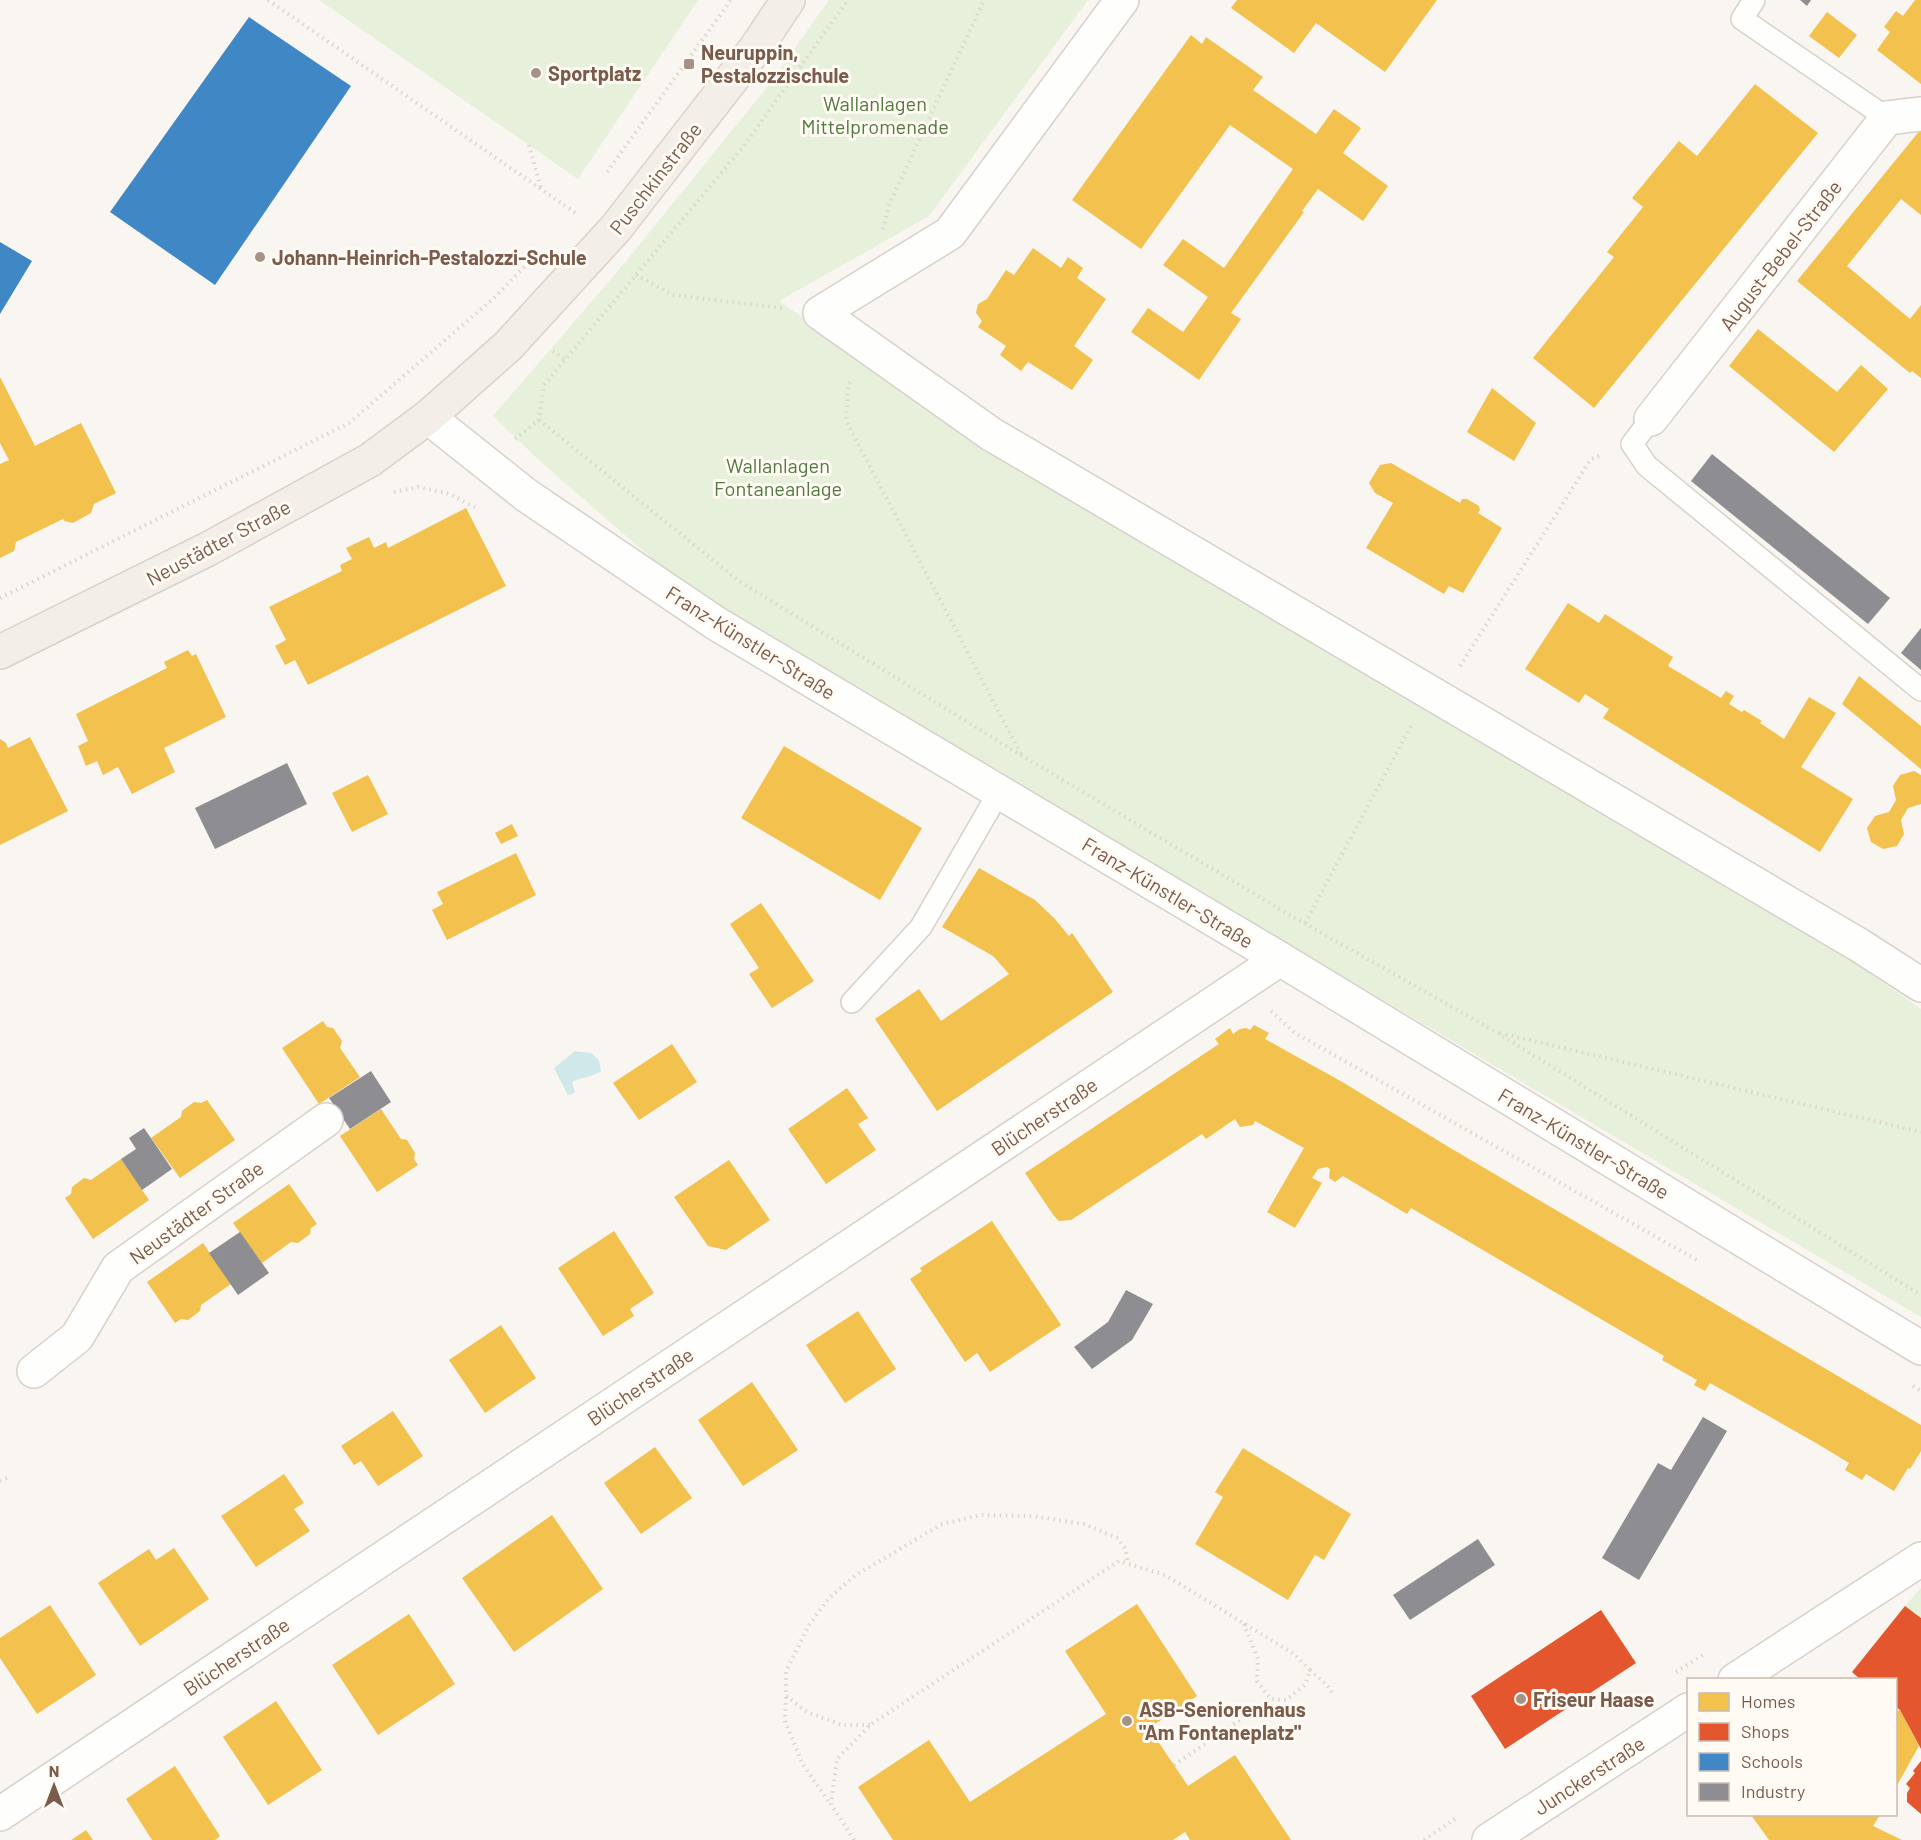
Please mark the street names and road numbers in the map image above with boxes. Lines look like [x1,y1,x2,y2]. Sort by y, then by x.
street label: Puschkinstraße [604,117,706,239]
street label: August-Bebel-Straße [1714,175,1846,335]
street label: Neustädter Straße [142,494,294,590]
street label: Franz-Künstler-Straße [662,580,840,704]
street label: Franz-Künstler-Straße [1078,831,1258,953]
street label: Blücherstraße [986,1072,1102,1160]
street label: Franz-Künstler-Straße [1494,1082,1674,1204]
street label: Neustädter Straße [124,1155,268,1269]
street label: Blücherstraße [582,1342,698,1430]
street label: Blücherstraße [178,1612,294,1700]
street label: Junckerstraße [1529,1730,1649,1820]

